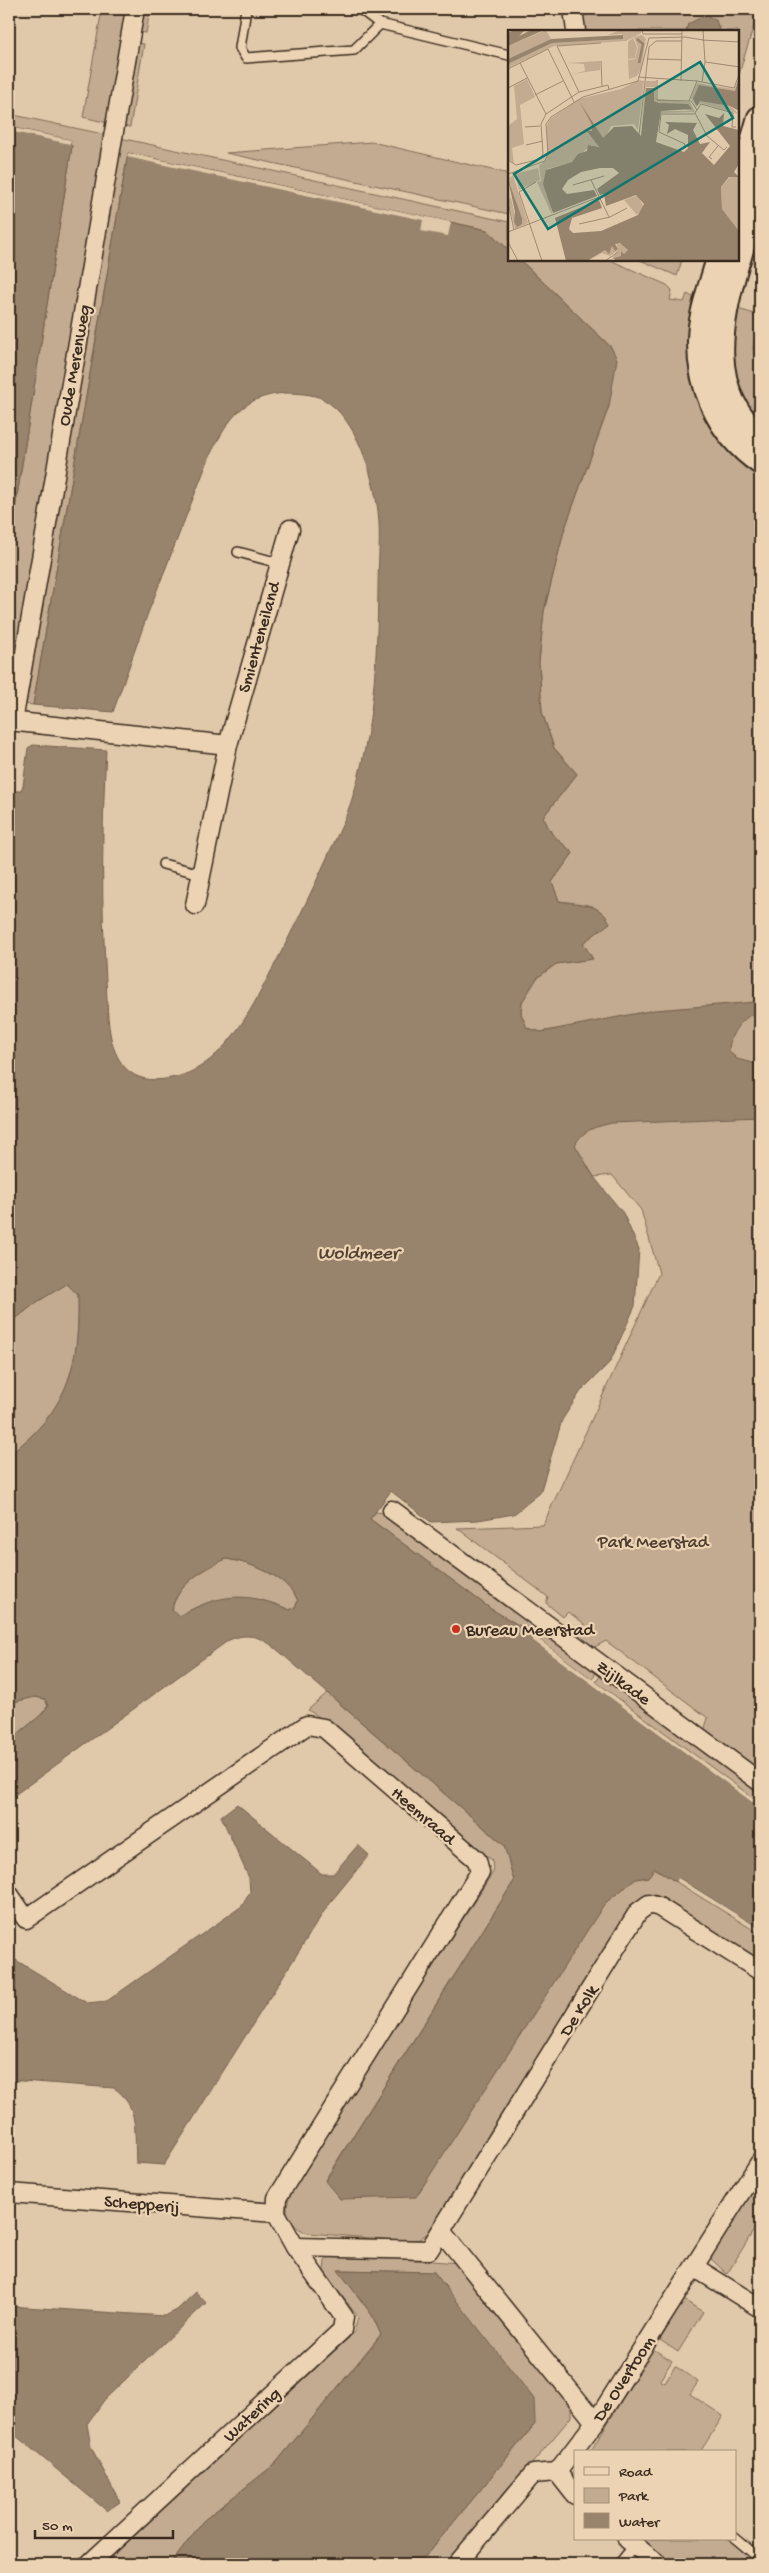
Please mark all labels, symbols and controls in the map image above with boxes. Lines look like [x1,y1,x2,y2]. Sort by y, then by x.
inset map [508,30,739,261]
street label: Oude Merenweg [54,303,96,428]
street label: Smienteneiland [235,578,287,696]
water label: Woldmeer [317,1243,403,1266]
park label: Park Meerstad [597,1533,710,1554]
place label: Bureau Meerstad [465,1621,595,1642]
marker: Bureau Meerstad [450,1623,462,1635]
street label: Zijlkade [591,1657,655,1711]
street label: Heemraad [386,1783,460,1852]
street label: De Kolk [556,1980,605,2042]
street label: Schepperij [103,2192,181,2219]
street label: De Overtoom [589,2332,661,2427]
street label: Watering [220,2384,286,2448]
legend [574,2450,736,2540]
text: Road [619,2464,653,2482]
text: Park [618,2488,649,2506]
scale bar [35,2508,172,2540]
text: Water [619,2514,661,2532]
text: 50 m [42,2518,73,2536]

